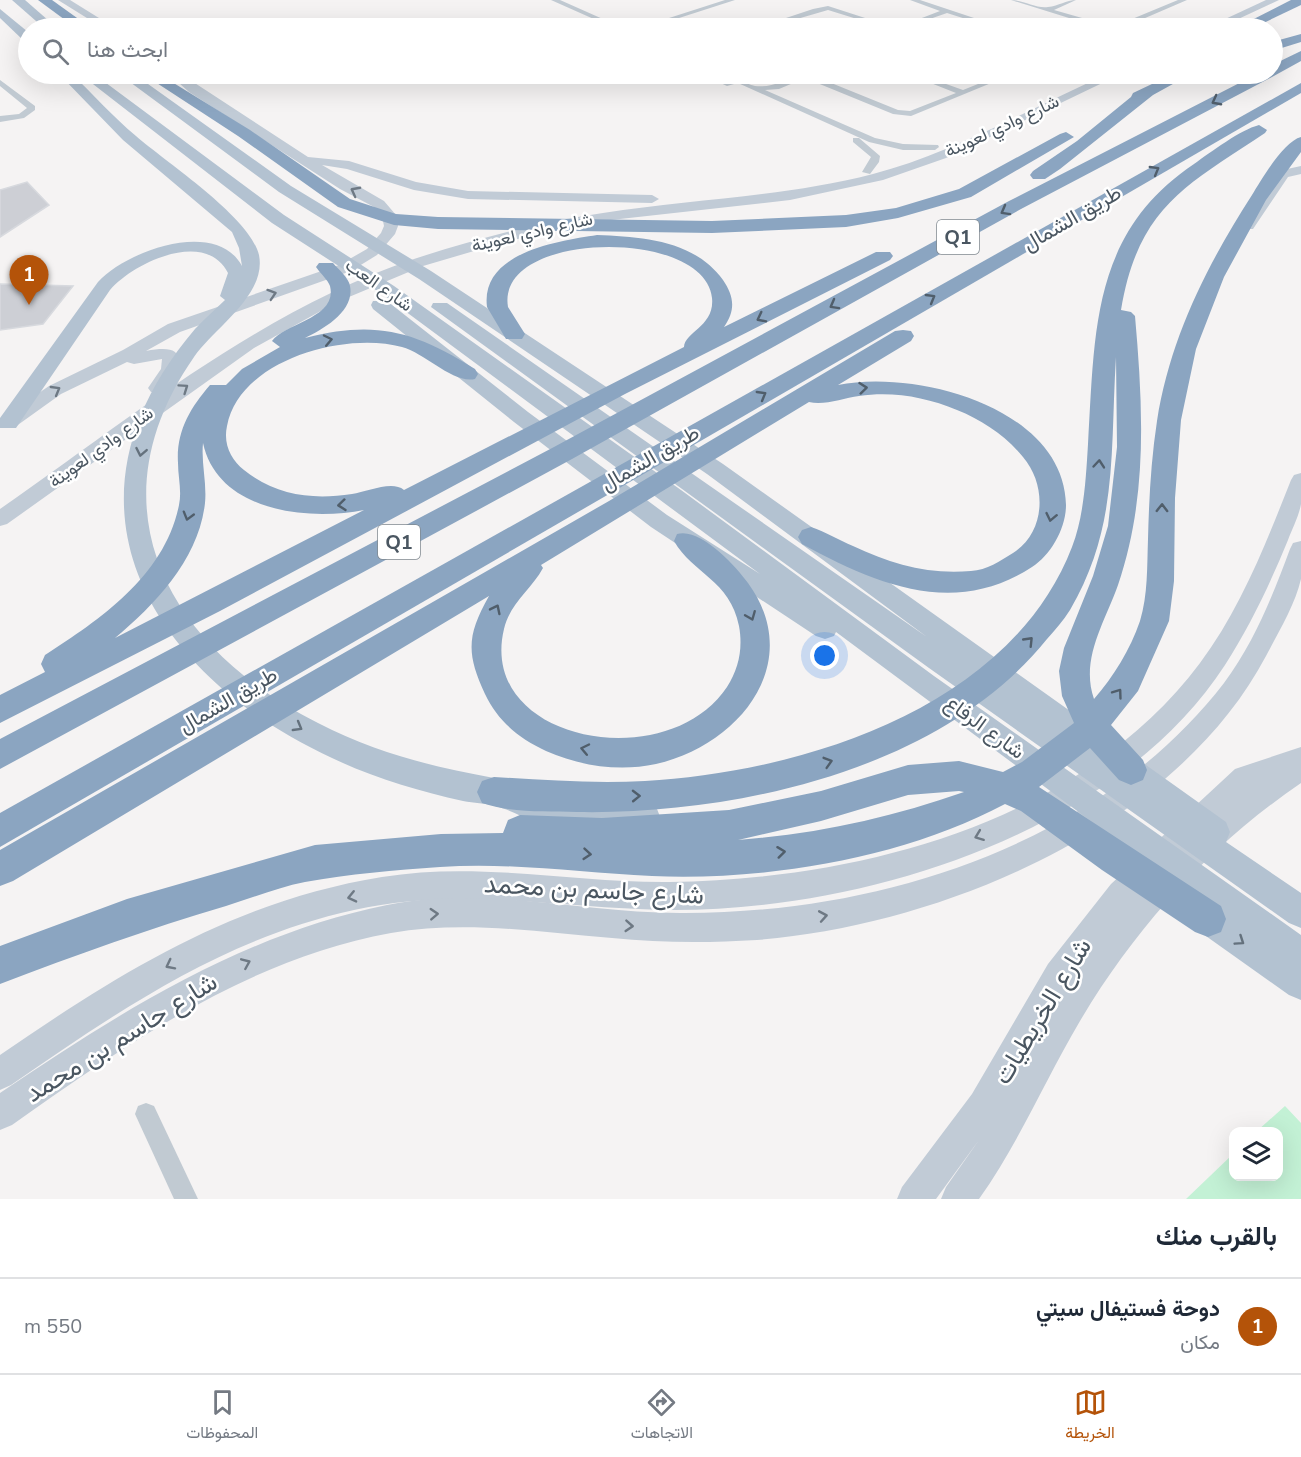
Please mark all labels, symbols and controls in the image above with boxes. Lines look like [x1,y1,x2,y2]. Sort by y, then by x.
search box [18,18,1283,84]
icon: search [39,35,72,68]
text: ابحث هنا [87,35,168,65]
street label: شارع وادي لعوينة [941,89,1064,166]
one-way arrow [1211,94,1222,105]
one-way arrow [1149,166,1159,177]
street label: طريق الشمال [1018,178,1126,258]
one-way arrow [351,187,361,198]
one-way arrow [1001,204,1012,215]
street label: شارع وادي لعوينة [469,206,596,261]
road number: Q1 [937,220,979,254]
street label: شارع العب [340,253,418,317]
pin: 1 [9,256,48,305]
one-way arrow [266,289,277,301]
one-way arrow [925,294,935,305]
one-way arrow [830,298,841,309]
one-way arrow [756,311,767,323]
one-way arrow [323,334,333,347]
one-way arrow [859,382,868,395]
one-way arrow [178,384,189,395]
one-way arrow [50,385,60,397]
one-way arrow [756,390,766,402]
street label: شارع وادي لعوينة [44,401,160,495]
street label: طريق الشمال [596,418,704,498]
one-way arrow [135,447,148,457]
one-way arrow [1092,459,1105,469]
one-way arrow [337,498,346,511]
one-way arrow [1156,503,1168,512]
one-way arrow [183,511,196,521]
one-way arrow [1045,512,1058,522]
road number: Q1 [378,525,420,559]
one-way arrow [489,605,501,616]
one-way arrow [744,610,756,621]
one-way arrow [1021,637,1032,648]
your location [810,641,839,670]
street label: طريق الشمال [174,660,282,740]
street label: شارع الرفاع [939,689,1031,765]
one-way arrow [1111,689,1122,700]
one-way arrow [292,719,302,731]
one-way arrow [580,743,590,756]
one-way arrow [822,757,833,769]
one-way arrow [632,790,641,802]
one-way arrow [974,829,985,841]
one-way arrow [777,846,786,859]
one-way arrow [582,848,591,861]
street label: شارع جاسم بن محمد [483,866,705,913]
one-way arrow [347,889,357,902]
one-way arrow [430,907,439,920]
one-way arrow [818,910,828,923]
one-way arrow [624,919,633,932]
street label: شارع الخريطيات [985,932,1100,1091]
one-way arrow [1233,934,1244,945]
one-way arrow [165,958,176,969]
one-way arrow [240,958,251,970]
street label: شارع جاسم بن محمد [19,964,224,1111]
map controls [1229,1127,1283,1181]
button: layers [1229,1127,1283,1181]
text: بالقرب منك [1156,1219,1277,1254]
text: دوحة فستيفال سيتي [1036,1294,1220,1324]
text: 550 m [24,1313,82,1340]
text: 1 [1252,1313,1264,1340]
text: مكان [1180,1329,1220,1356]
tab: المحفوظات [186,1386,258,1447]
tab: الاتجاهات [631,1386,693,1447]
tab: الخريطة [1065,1386,1115,1447]

